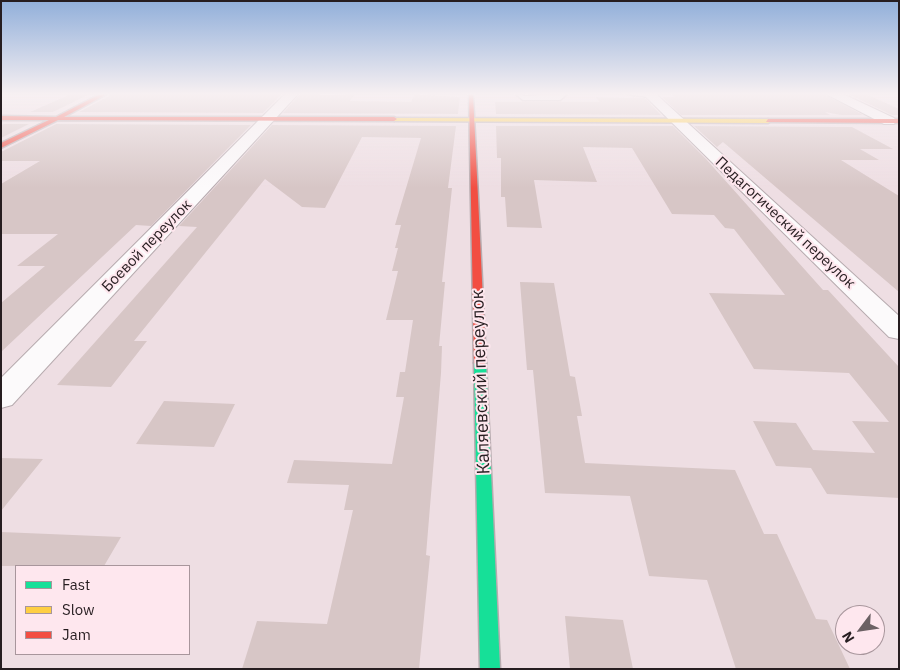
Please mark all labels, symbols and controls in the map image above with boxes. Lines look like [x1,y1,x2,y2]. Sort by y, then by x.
street label: Педагогический переулок [711,153,859,293]
street label: Боевой переулок [98,196,196,296]
street label: Каляевский переулок [467,289,495,475]
legend [15,565,190,655]
text: Fast [62,575,90,594]
text: Slow [62,600,95,619]
north arrow [835,605,885,655]
text: Jam [62,625,91,644]
text: N [838,628,858,646]

